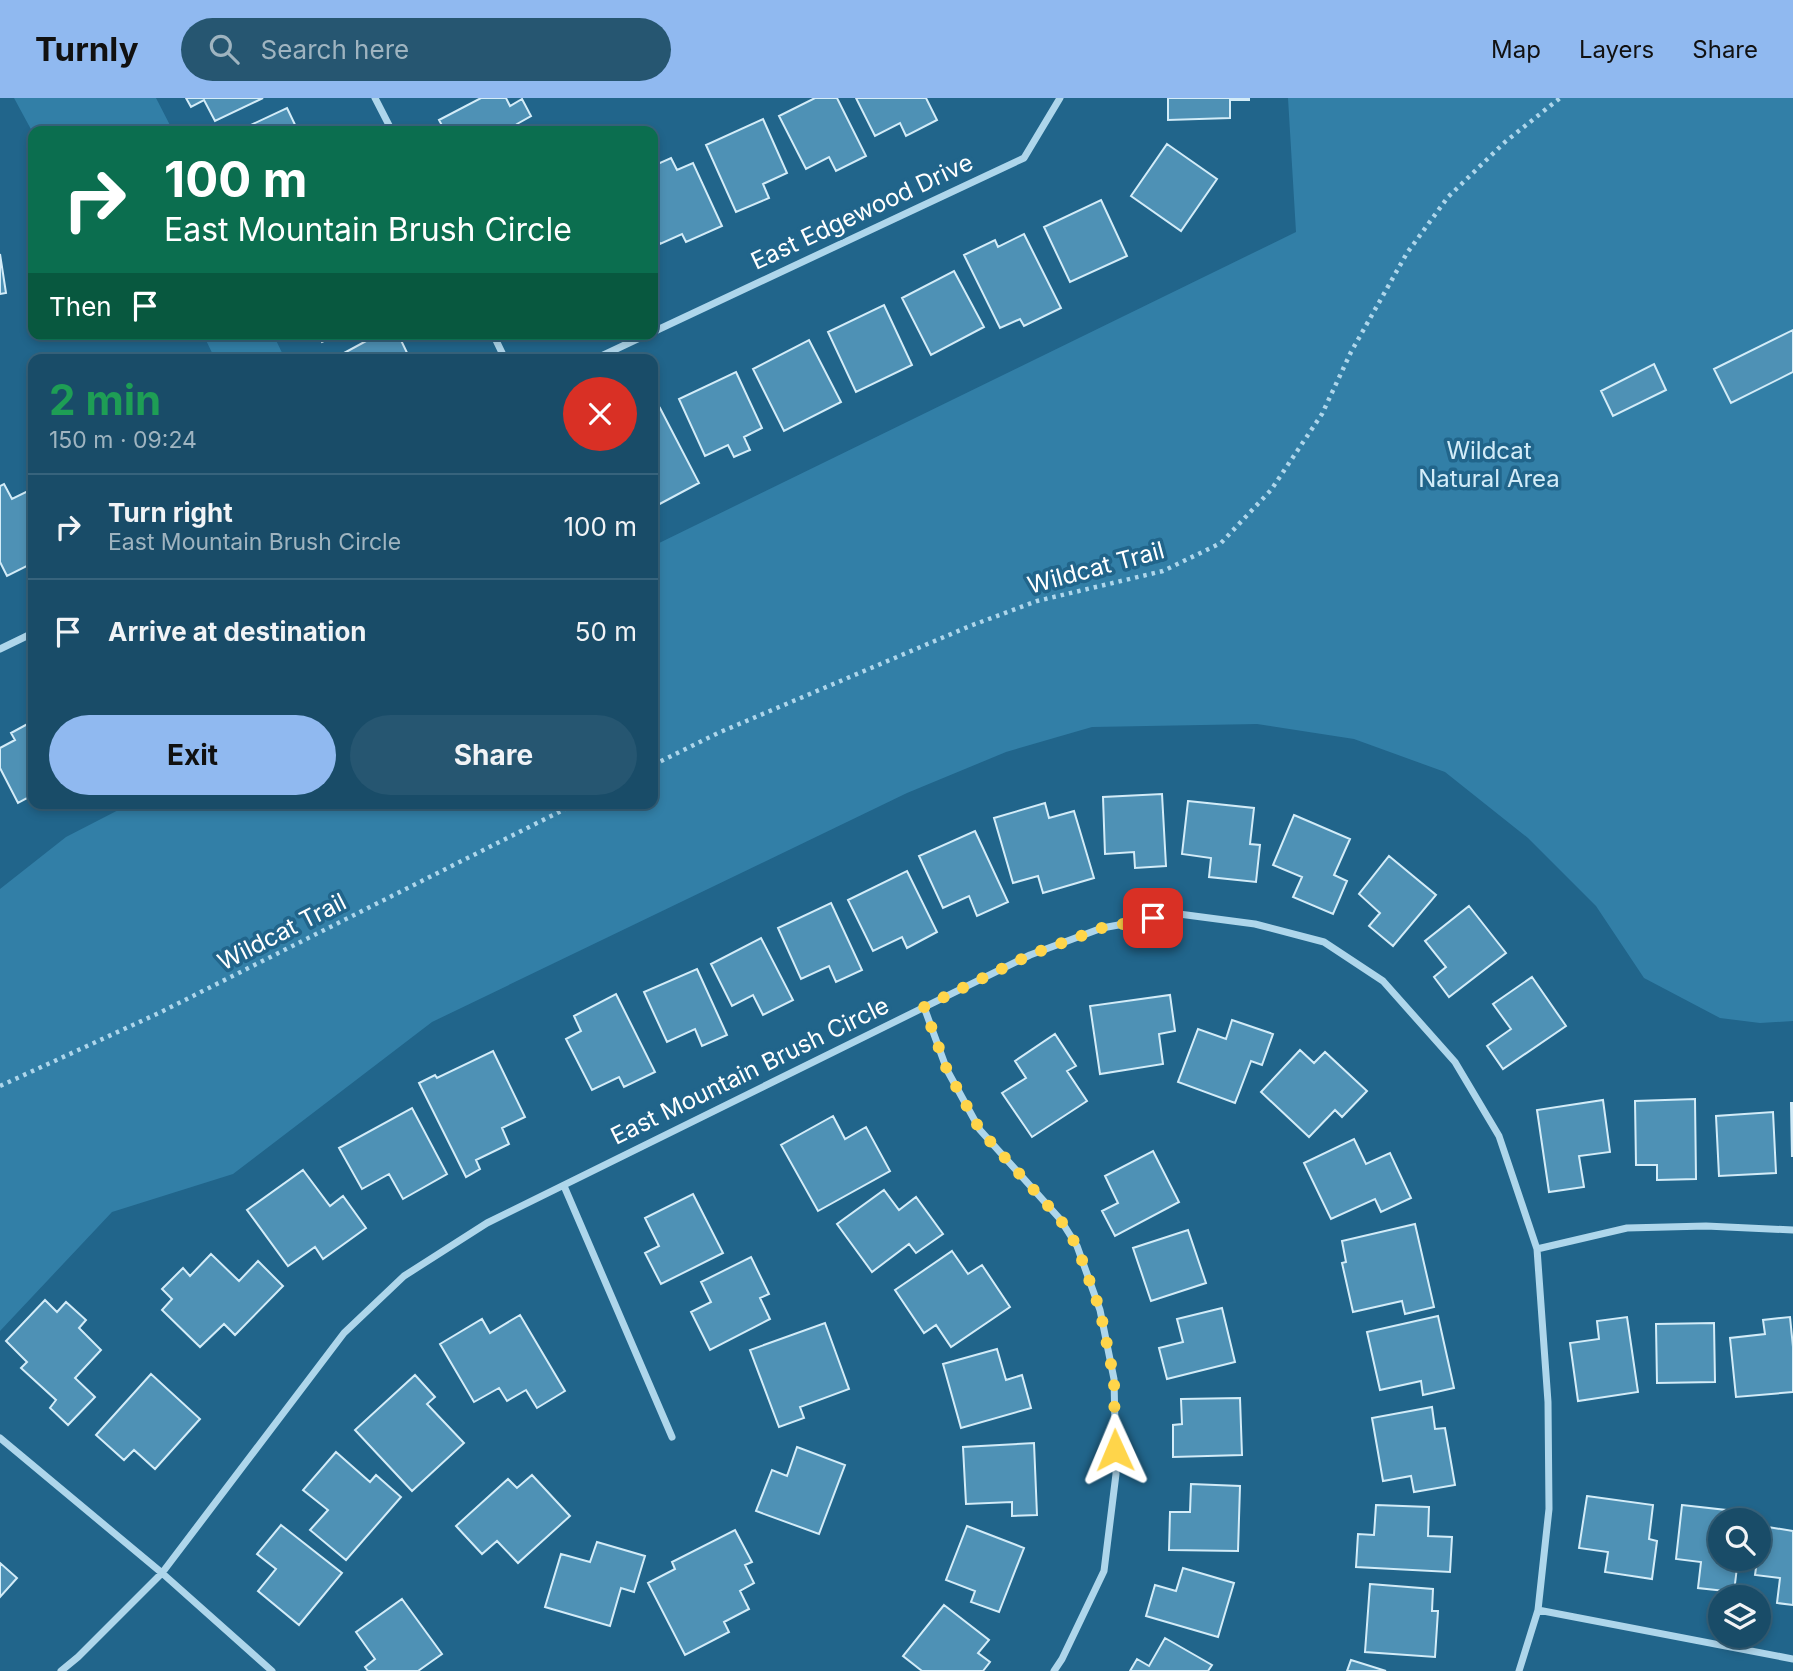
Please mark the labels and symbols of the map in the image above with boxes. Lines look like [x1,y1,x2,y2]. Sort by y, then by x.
street label: East Edgewood Drive [746,147,977,276]
park label: Wildcat Natural Area [1418,436,1560,493]
street label: Wildcat Trail [1024,535,1167,600]
street label: Wildcat Trail [213,887,351,976]
pin [1123,888,1183,948]
street label: East Mountain Brush Circle [606,990,894,1151]
position arrow [1078,1413,1152,1487]

